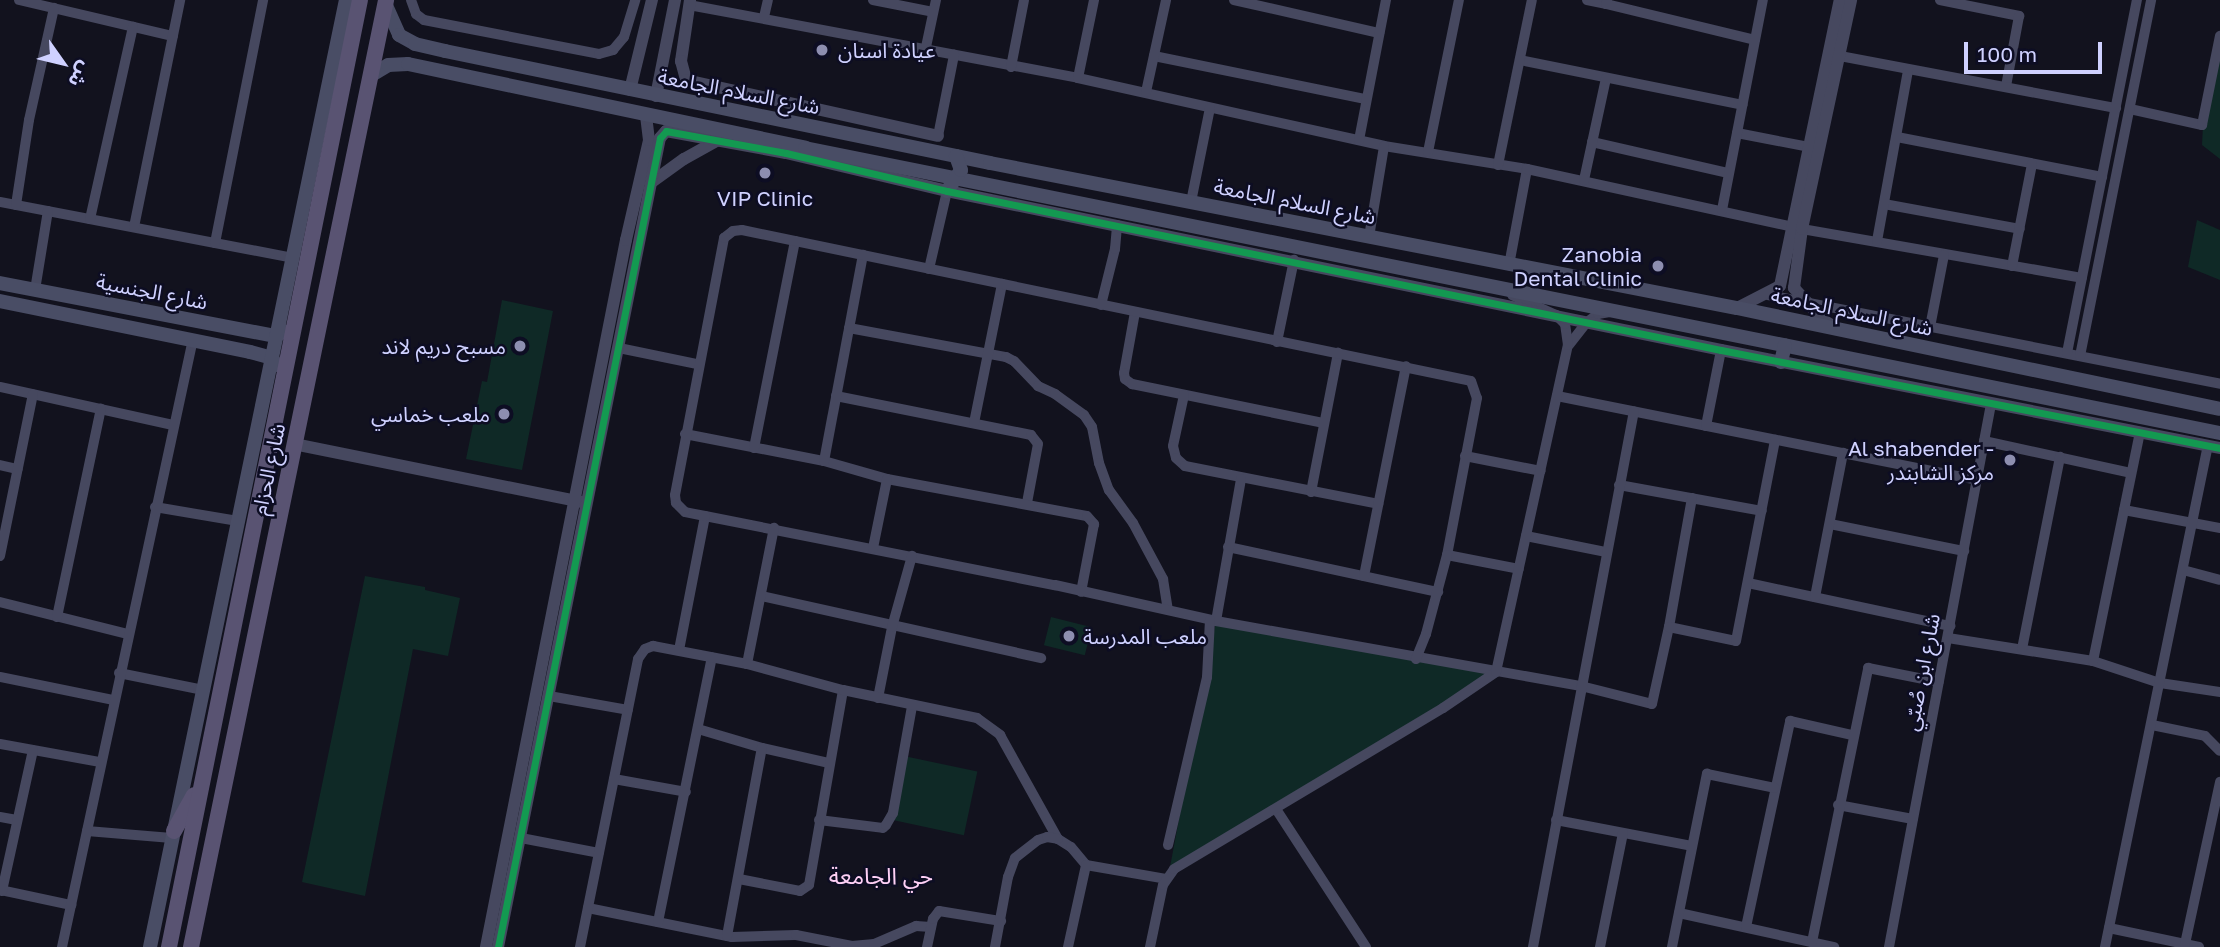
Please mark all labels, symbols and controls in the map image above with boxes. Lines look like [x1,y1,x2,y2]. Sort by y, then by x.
north arrow [28,28,98,98]
scale bar [1968,28,2106,72]
place label: عيادة اسنان [838,37,935,63]
marker: عيادة اسنان [812,40,832,60]
text: 100 m [1977,41,2037,67]
text: ش [64,58,98,92]
street label: شارع السلام الجامعة [656,63,822,119]
marker: VIP Clinic [755,163,775,183]
street label: شارع السلام الجامعة [1212,173,1378,229]
place label: VIP Clinic [717,185,813,211]
place label: Zanobia Dental Clinic [1514,241,1642,291]
marker: Zanobia Dental Clinic [1648,256,1668,276]
street label: شارع الجنسية [94,268,210,314]
street label: شارع السلام الجامعة [1769,282,1935,340]
place label: مسبح دريم لاند [382,333,506,359]
marker: مسبح دريم لاند [512,338,528,354]
place label: ملعب خماسي [371,401,490,427]
marker: ملعب خماسي [496,406,512,422]
street label: شارع الحزام [246,421,290,517]
place label: Al shabender - مركز الشابندر [1848,435,1994,485]
marker: Al shabender - مركز الشابندر [2000,450,2020,470]
street label: شارع ابن صُبّي [1897,611,1945,733]
place label: ملعب المدرسة [1083,623,1207,649]
marker: ملعب المدرسة [1061,628,1077,644]
district label: حي الجامعة [829,861,933,889]

